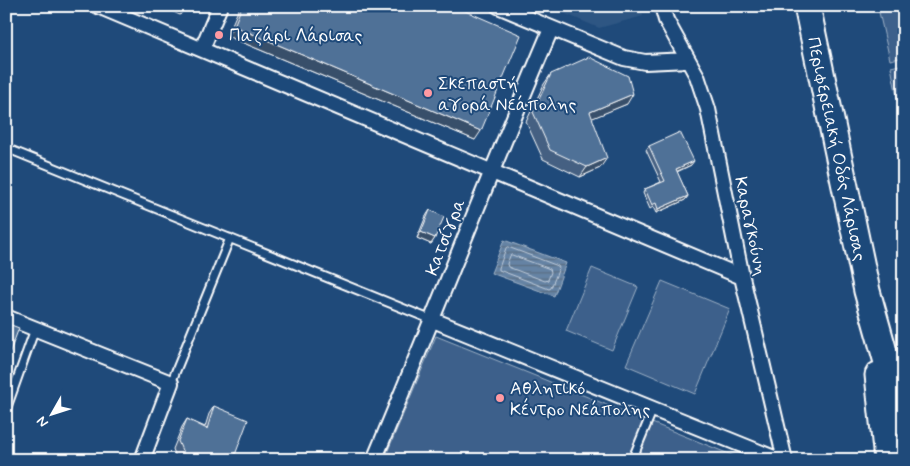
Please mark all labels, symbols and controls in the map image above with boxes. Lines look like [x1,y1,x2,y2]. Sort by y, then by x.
place label: Παζάρι Λάρισας [229,24,363,48]
marker: Παζάρι Λάρισας [213,29,225,41]
street label: Περιφερειακή Οδός Λάρισας [801,35,871,264]
place label: Σκεπαστή αγορά Νεάπολης [438,72,577,117]
marker: Σκεπαστή αγορά Νεάπολης [422,87,434,99]
street label: Καραγκούνη [728,174,772,278]
street label: Κατσίγρα [420,196,472,279]
place label: Αθλητικό Κέντρο Νεάπολης [510,377,650,422]
north arrow [28,388,78,438]
marker: Αθλητικό Κέντρο Νεάπολης [494,392,506,404]
text: N [33,412,53,431]

